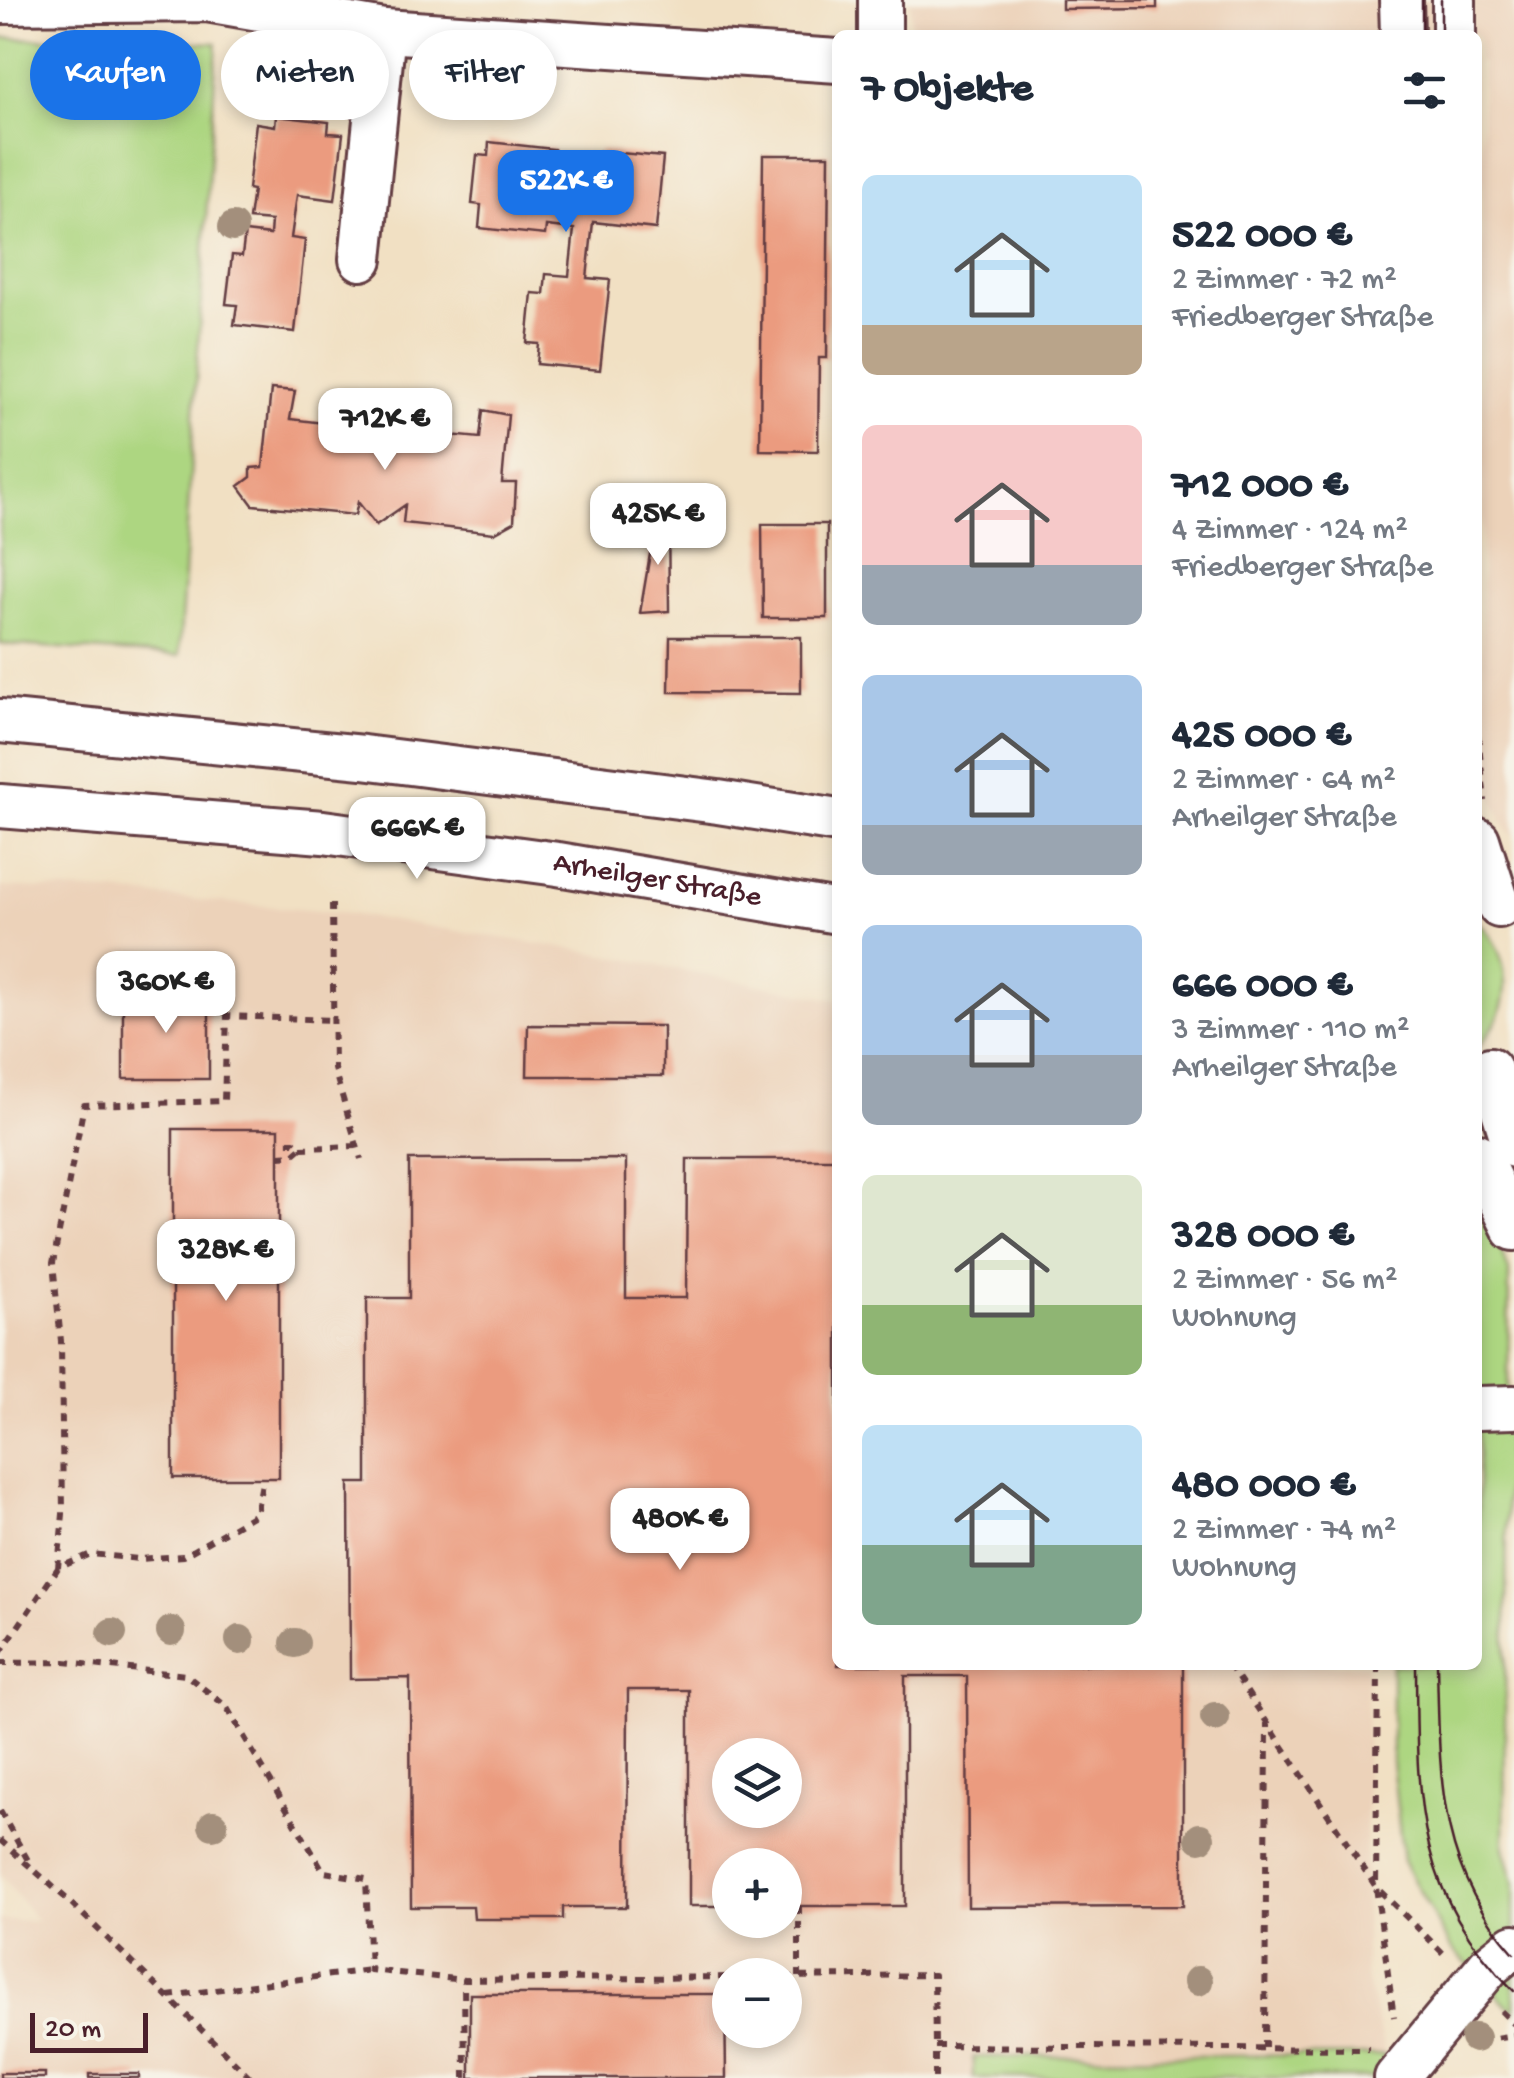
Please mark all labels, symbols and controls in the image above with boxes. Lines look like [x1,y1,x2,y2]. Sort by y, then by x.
chip: Kaufen [30,30,201,120]
chip: Mieten [221,30,389,120]
chip: Filter [409,30,557,120]
icon: filters [1397,63,1452,118]
text: 7 Objekte [862,66,1033,115]
pin: 522K € [485,150,647,235]
text: 522K € [520,163,612,201]
text: 522 000 € [1172,213,1352,262]
icon: home [942,215,1062,335]
text: 2 Zimmer · 72 m² [1172,262,1397,300]
text: Friedberger Straße [1172,300,1433,338]
pin: 712K € [304,388,466,473]
text: 712K € [340,401,430,439]
text: 712 000 € [1172,463,1348,512]
icon: home [942,465,1062,585]
pin: 425K € [577,483,739,568]
text: 425K € [612,496,704,534]
text: 4 Zimmer · 124 m² [1172,512,1408,550]
text: Friedberger Straße [1172,550,1433,588]
text: 425 000 € [1172,713,1351,762]
icon: home [942,715,1062,835]
text: 2 Zimmer · 64 m² [1172,762,1396,800]
pin: 666K € [336,797,498,882]
text: Arheilger Straße [1172,800,1396,838]
text: 666K € [371,810,463,848]
street label: Arheilger Straße [551,846,765,916]
pin: 360K € [85,951,247,1036]
text: 666 000 € [1172,963,1352,1012]
text: 360K € [118,964,214,1002]
icon: home [942,965,1062,1085]
text: 3 Zimmer · 110 m² [1172,1012,1409,1050]
text: Arheilger Straße [1172,1050,1396,1088]
text: 328 000 € [1172,1213,1354,1262]
icon: home [942,1215,1062,1335]
pin: 328K € [145,1219,307,1304]
text: 328K € [179,1232,273,1270]
text: 2 Zimmer · 56 m² [1172,1262,1397,1300]
text: Wohnung [1172,1300,1297,1338]
text: 480 000 € [1172,1463,1355,1512]
icon: home [942,1465,1062,1585]
pin: 480K € [599,1488,761,1573]
text: 480K € [632,1501,728,1539]
text: 2 Zimmer · 74 m² [1172,1512,1396,1550]
text: Wohnung [1172,1550,1297,1588]
map controls [712,1738,802,2048]
button: layers [712,1738,802,1828]
button: + [712,1848,802,1938]
button: − [712,1958,802,2048]
scale bar [30,2008,148,2052]
text: 20 m [45,2014,101,2047]

